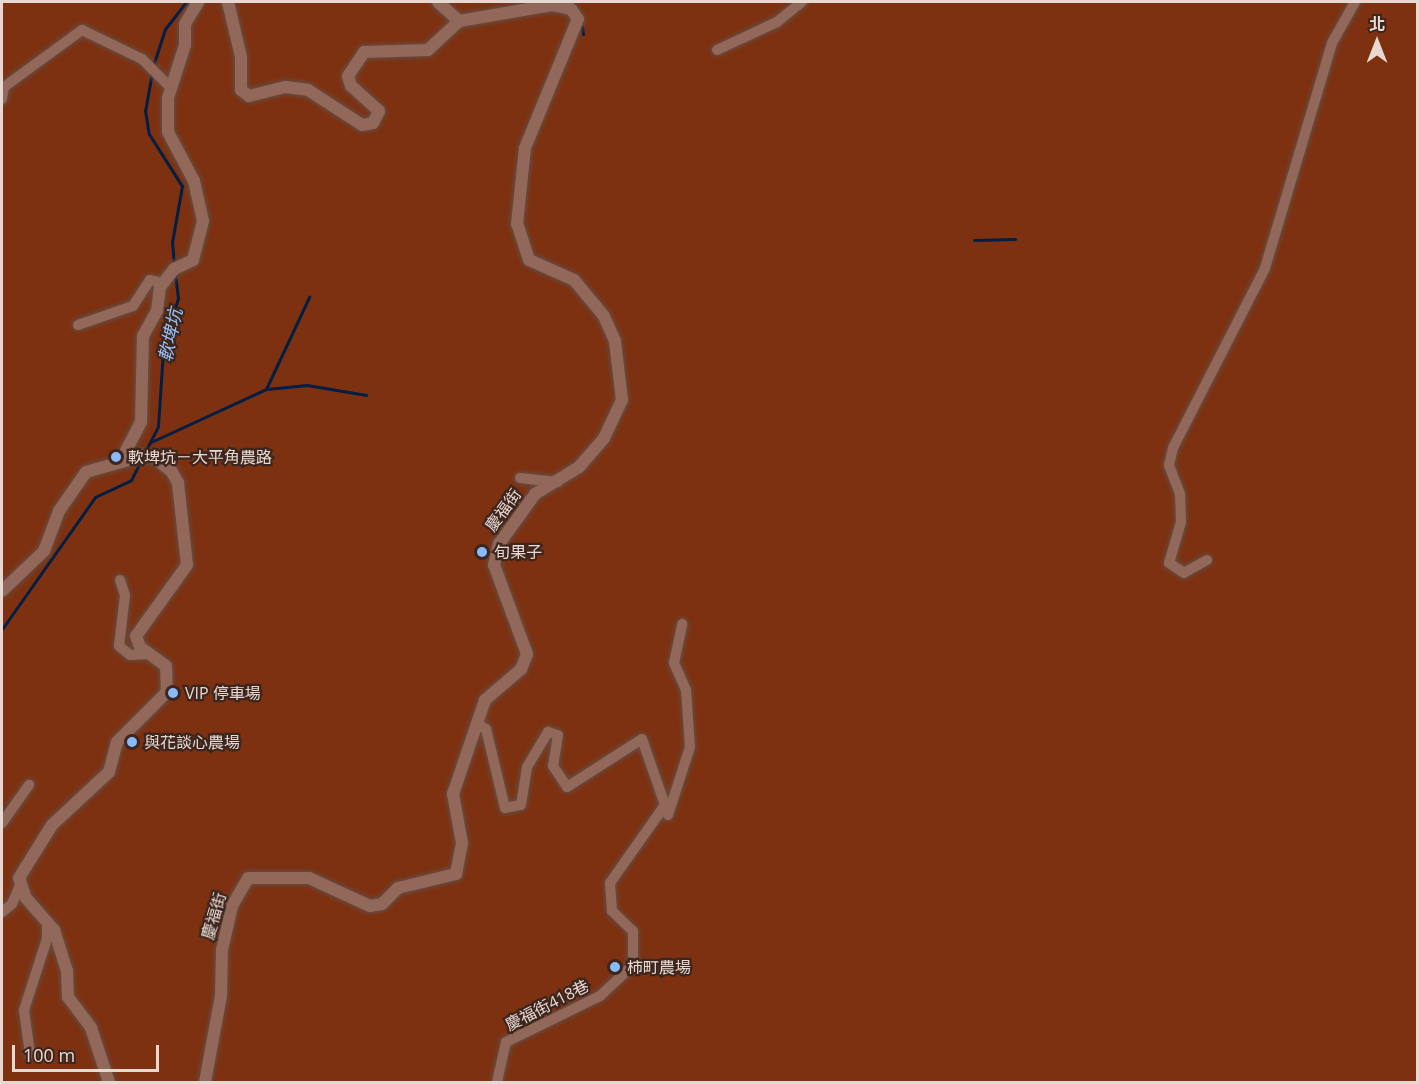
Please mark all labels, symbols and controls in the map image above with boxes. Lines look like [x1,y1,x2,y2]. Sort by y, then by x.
north arrow [1347,12,1407,72]
text: 北 [1369,13,1385,35]
water label: 軟埤坑 [154,306,186,364]
place label: 軟埤坑－大平角農路 [128,447,272,467]
marker: 軟埤坑－大平角農路 [109,450,123,464]
street label: 慶福街 [481,485,525,535]
place label: 旬果子 [494,542,542,562]
marker: 旬果子 [475,545,489,559]
place label: VIP 停車場 [185,683,261,703]
marker: VIP 停車場 [166,686,180,700]
place label: 與花談心農場 [144,732,240,752]
marker: 與花談心農場 [125,735,139,749]
street label: 慶福街 [198,890,230,942]
place label: 柿町農場 [627,957,691,977]
marker: 柿町農場 [608,960,622,974]
street label: 慶福街418巷 [502,976,592,1034]
scale bar [15,1033,162,1071]
text: 100 m [23,1043,75,1067]

